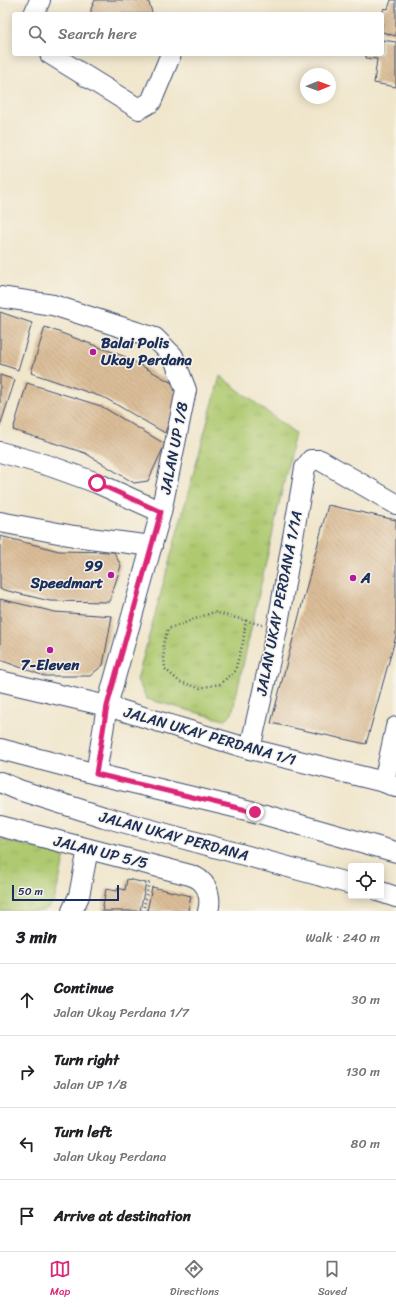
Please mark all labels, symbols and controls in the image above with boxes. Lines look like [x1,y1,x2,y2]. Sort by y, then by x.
search box [12,12,384,56]
text: Search here [58,21,137,47]
icon: search [26,23,48,45]
north arrow [300,68,336,104]
place label: Balai Polis Ukay Perdana [101,330,193,373]
marker: Balai Polis Ukay Perdana [88,347,98,357]
street label: JALAN UP 1/8 [152,400,196,497]
route start [88,474,106,492]
street label: JALAN UKAY PERDANA 1/1A [248,508,310,699]
place label: 99 Speedmart [30,553,103,596]
place label: A [360,565,371,591]
marker: 99 Speedmart [106,570,116,580]
marker: A [348,573,358,583]
marker: 7-Eleven [45,645,55,655]
place label: 7-Eleven [21,652,80,678]
street label: JALAN UKAY PERDANA 1/1 [120,699,299,773]
street label: JALAN UKAY PERDANA [95,803,252,868]
route end [246,803,264,821]
street label: JALAN UP 5/5 [50,827,151,876]
map controls [348,863,384,899]
button: locate [348,863,384,899]
text: 50 m [18,882,43,901]
scale bar [12,883,119,902]
text: 3 min [16,922,57,952]
text: Walk · 240 m [305,926,380,949]
text: Continue [54,975,114,1001]
text: 30 m [351,988,380,1011]
icon: ahead [16,989,38,1011]
text: Jalan Ukay Perdana 1/7 [54,1001,189,1024]
text: Turn right [54,1047,119,1073]
text: 130 m [346,1060,380,1083]
icon: right [16,1061,38,1083]
text: Jalan UP 1/8 [54,1073,127,1096]
text: Turn left [54,1119,112,1145]
text: 80 m [351,1132,380,1155]
icon: left [16,1133,38,1155]
text: Jalan Ukay Perdana [54,1145,166,1168]
text: Arrive at destination [54,1203,191,1229]
icon: arrive [16,1205,38,1227]
tab: Map [49,1258,71,1301]
tab: Directions [170,1258,219,1301]
tab: Saved [318,1258,347,1301]

